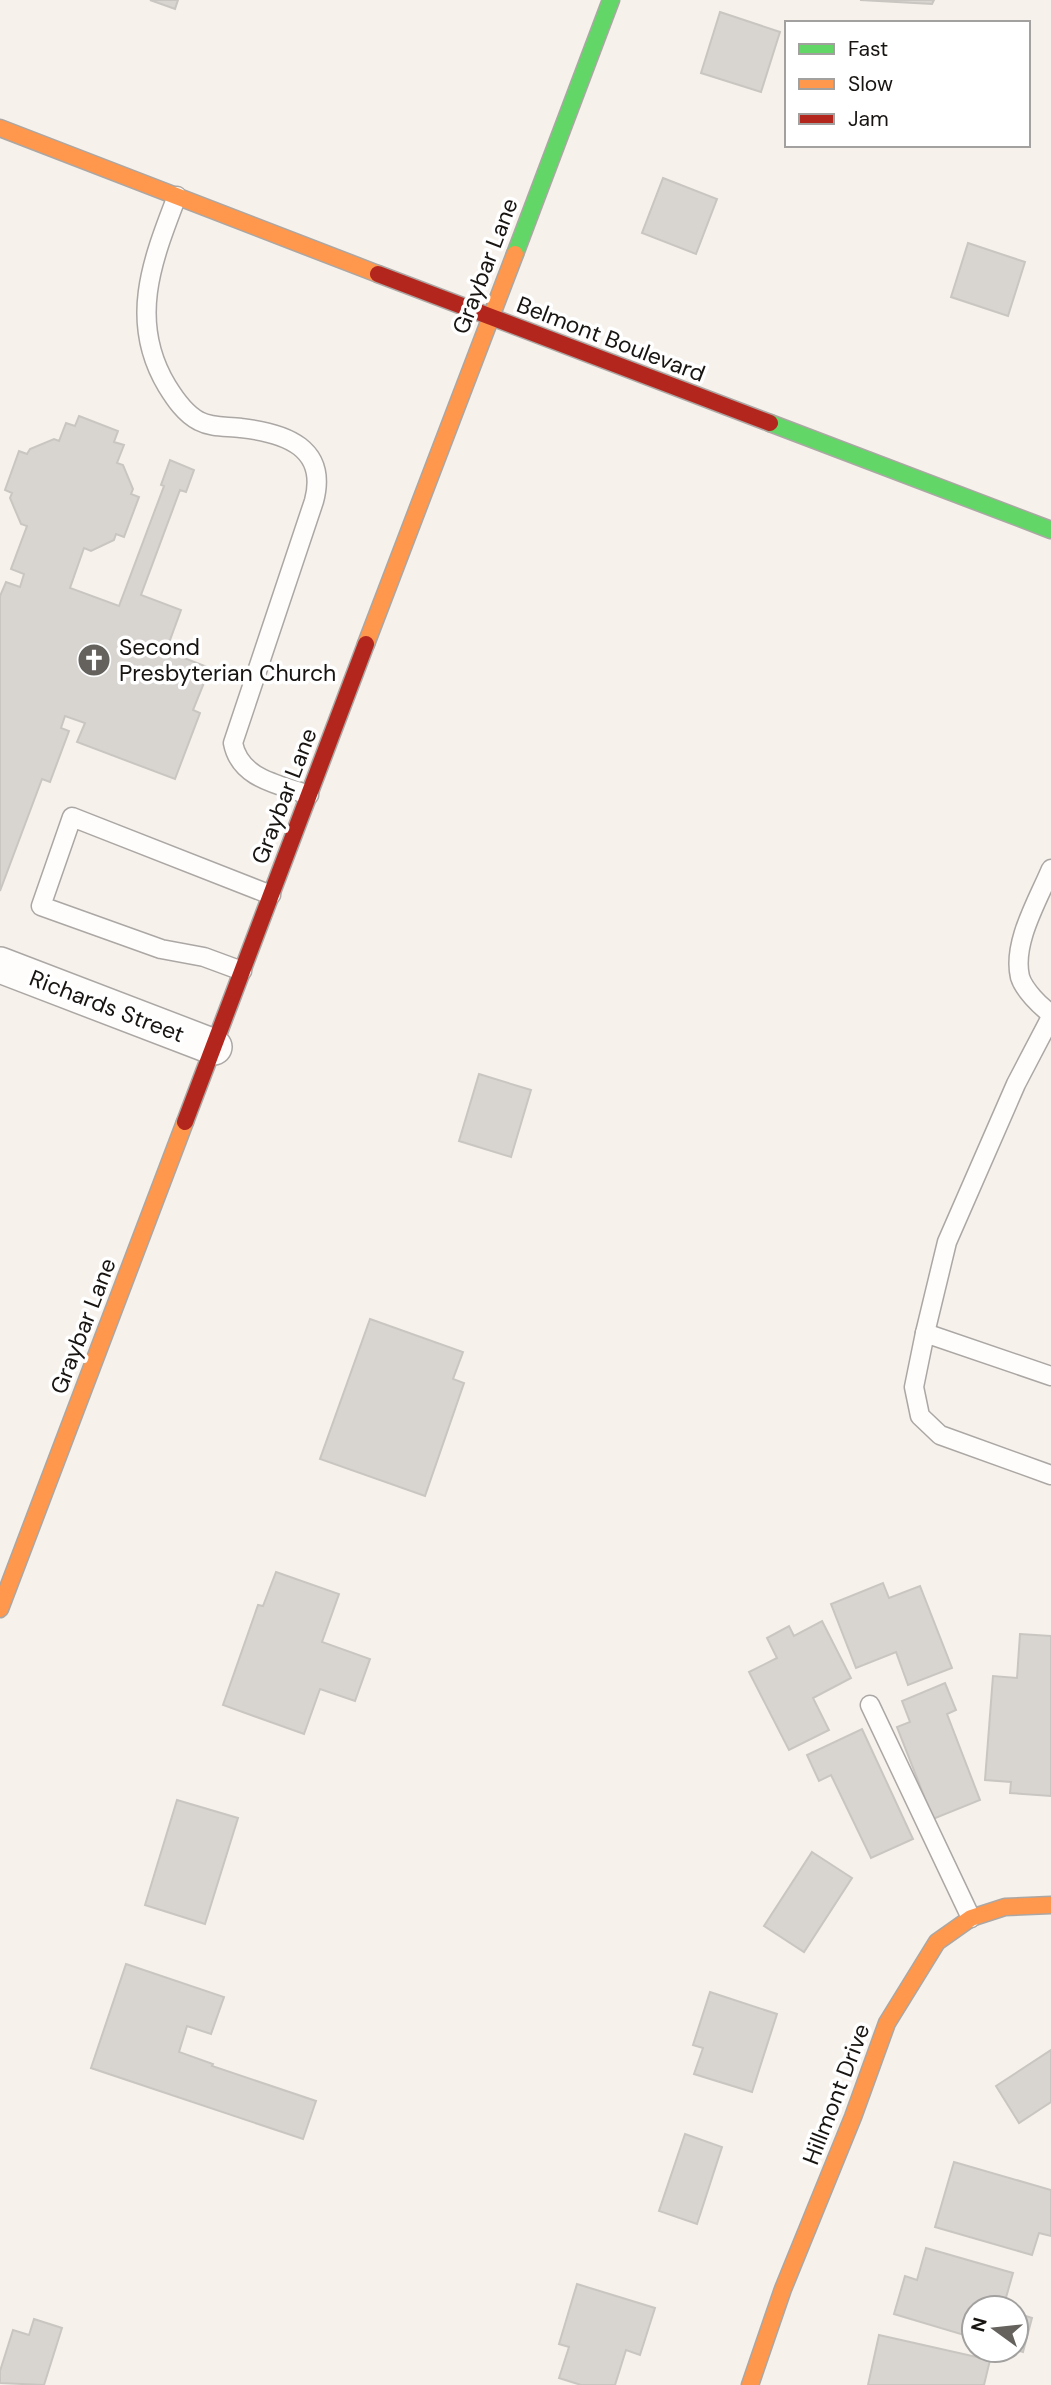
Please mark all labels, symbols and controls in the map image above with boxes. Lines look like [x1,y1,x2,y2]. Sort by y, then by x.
legend [785,21,1030,147]
text: Fast [848,35,888,63]
text: Slow [848,70,893,98]
text: Jam [848,105,889,133]
street label: Graybar Lane [445,194,525,338]
street label: Belmont Boulevard [512,289,710,389]
place label: Second Presbyterian Church [119,632,336,688]
church icon: Second Presbyterian Church [75,641,113,679]
street label: Graybar Lane [244,724,324,868]
street label: Richards Street [25,963,189,1049]
street label: Graybar Lane [43,1254,123,1398]
street label: Hillmont Drive [795,2019,877,2169]
north arrow [960,2294,1030,2364]
text: N [965,2315,993,2335]

